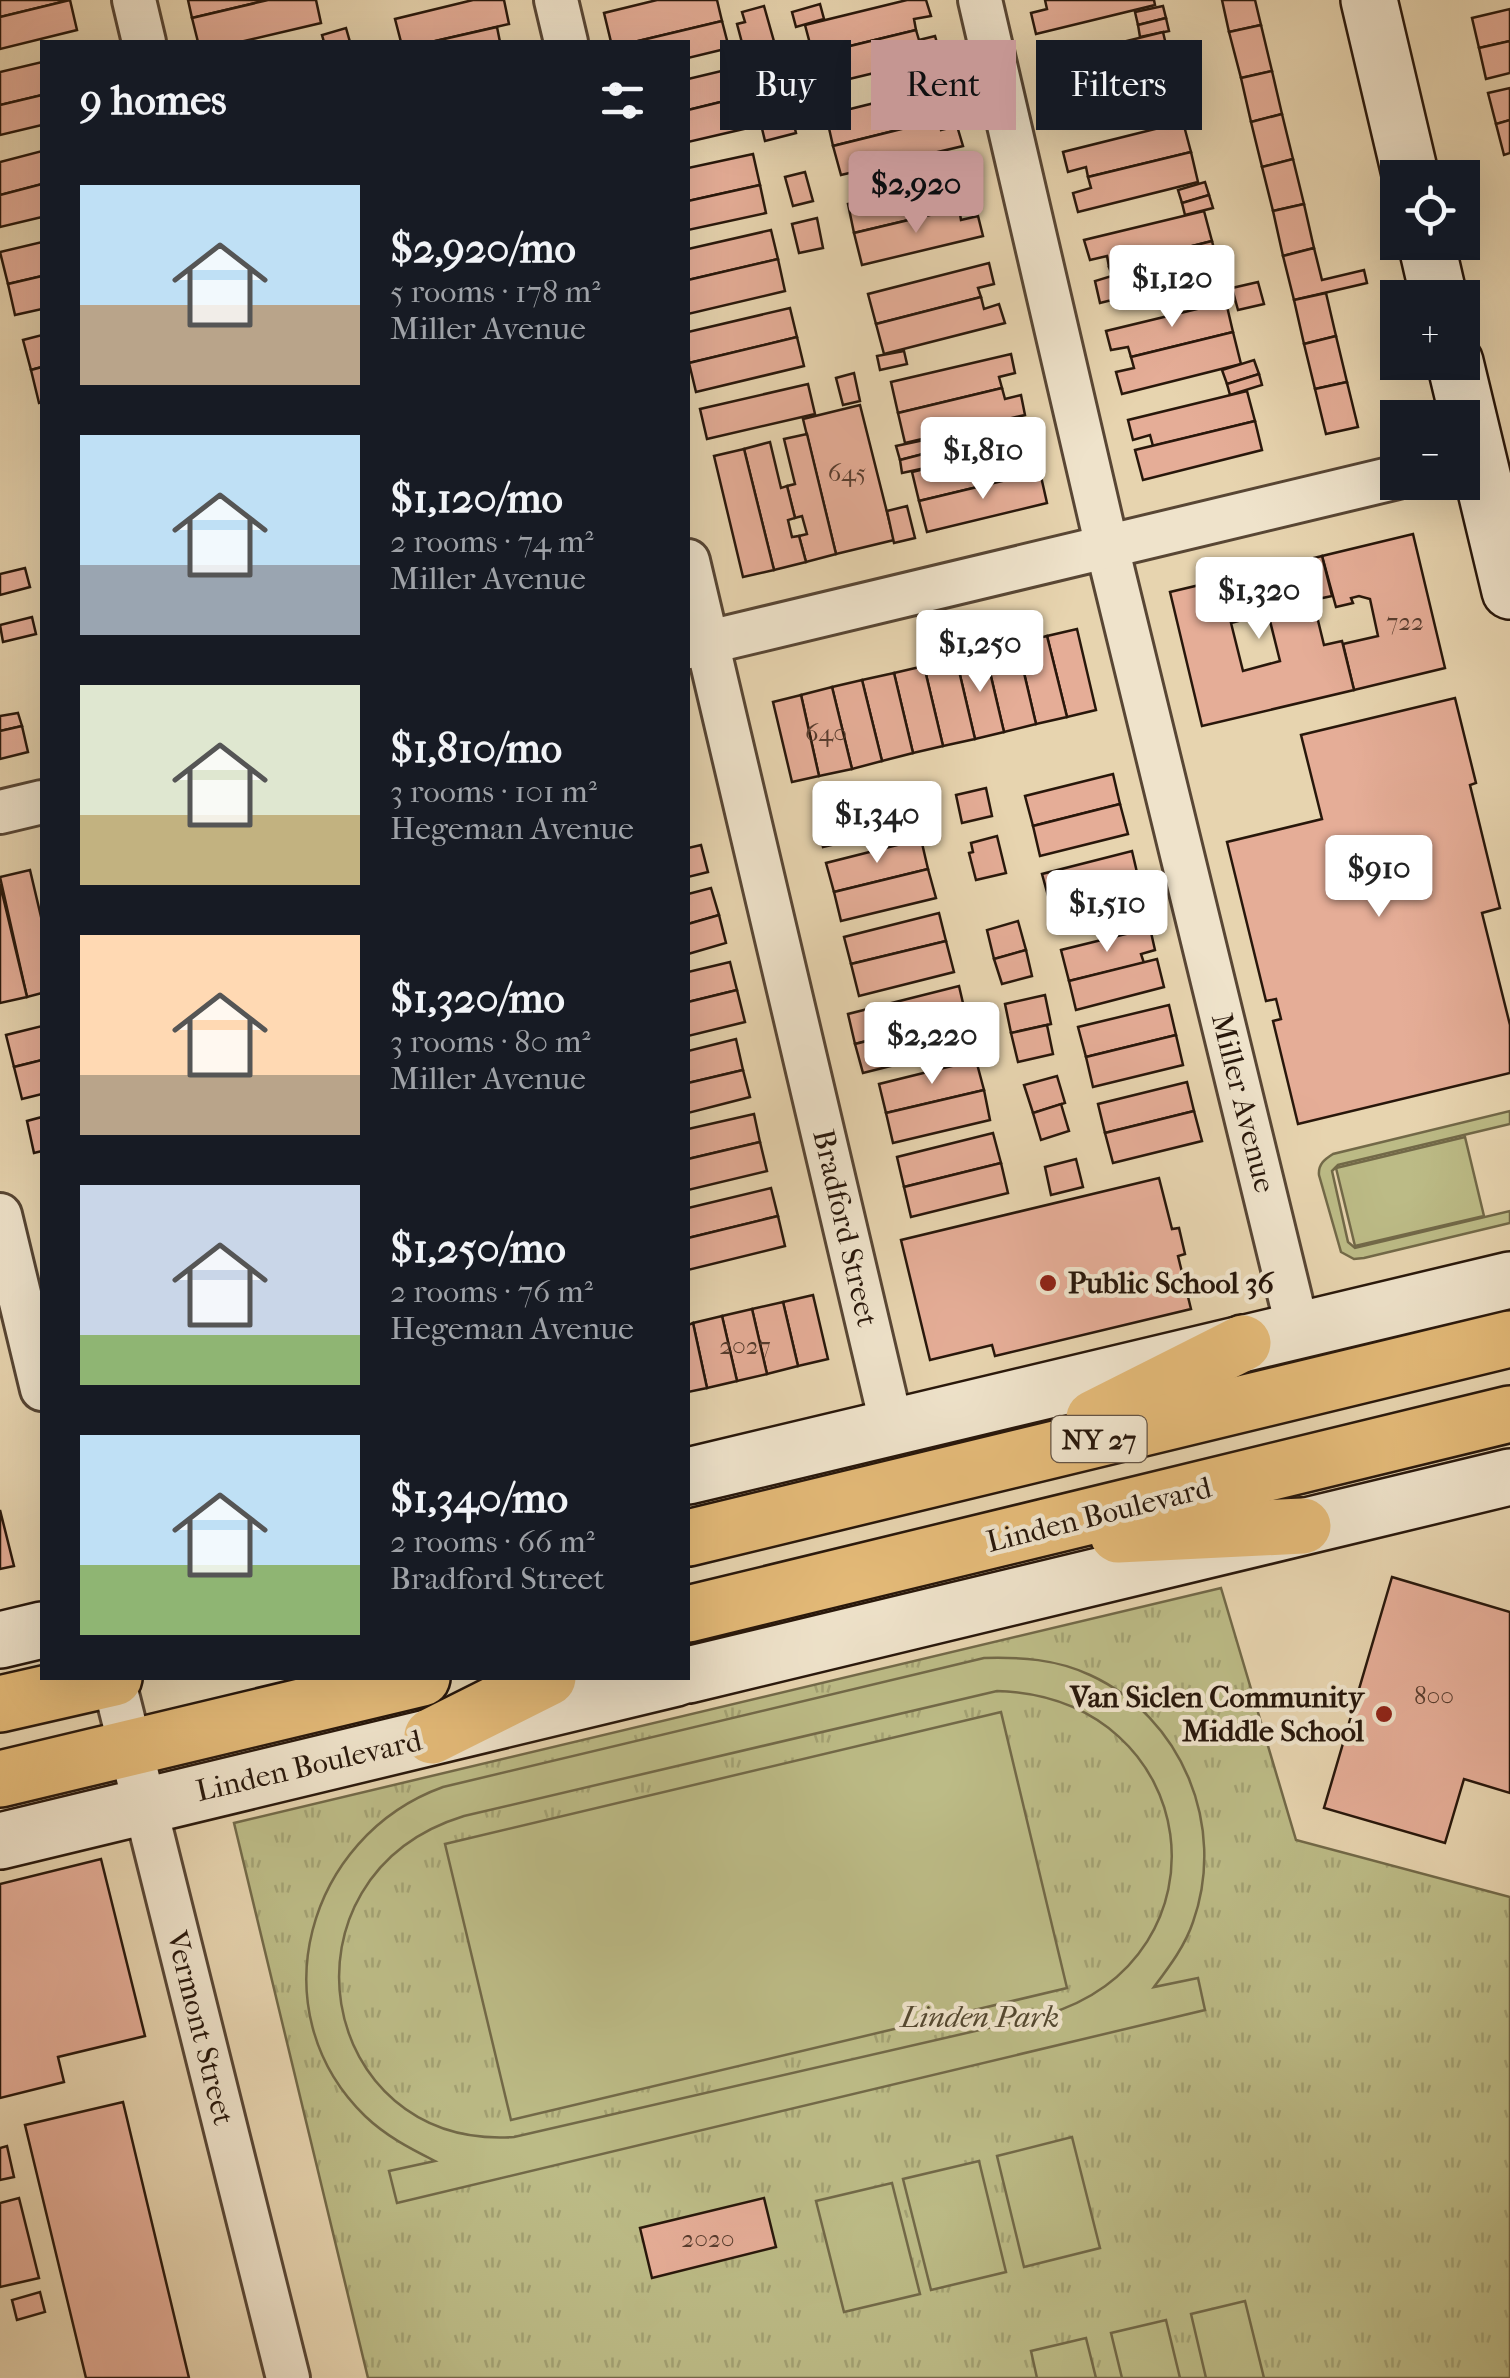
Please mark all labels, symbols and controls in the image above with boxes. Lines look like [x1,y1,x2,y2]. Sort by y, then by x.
chip: Buy [720,40,851,130]
chip: Rent [871,40,1016,130]
chip: Filters [1036,40,1202,130]
icon: filters [595,73,650,128]
text: 9 homes [80,76,227,125]
pin: $2,920 [835,151,997,236]
map controls [1380,160,1480,500]
button: locate [1380,160,1480,260]
text: $2,920 [871,165,962,202]
text: $2,920/mo [390,224,576,273]
icon: home [160,225,280,345]
pin: $1,120 [1091,245,1253,330]
text: $1,120 [1131,259,1213,296]
text: 5 rooms · 178 m² [390,273,600,310]
button: + [1380,280,1480,380]
text: Miller Avenue [390,310,586,347]
button: − [1380,400,1480,500]
pin: $1,810 [902,417,1064,502]
text: $1,810 [943,431,1023,468]
house number: 645 [828,458,866,487]
text: $1,120/mo [390,474,563,523]
icon: home [160,475,280,595]
text: 2 rooms · 74 m² [390,523,594,560]
pin: $1,320 [1178,557,1340,642]
text: Miller Avenue [390,560,586,597]
text: $1,320 [1218,571,1300,608]
house number: 722 [1386,607,1424,636]
pin: $1,250 [899,610,1061,695]
text: $1,250 [938,624,1022,661]
house number: 640 [805,718,847,747]
text: $1,810/mo [390,724,562,773]
icon: home [160,725,280,845]
text: 3 rooms · 101 m² [390,773,597,810]
pin: $1,340 [796,781,958,866]
text: $1,340 [834,795,920,832]
text: Hegeman Avenue [390,810,634,847]
pin: $910 [1320,835,1438,920]
text: $910 [1347,849,1411,886]
pin: $1,510 [1026,870,1188,955]
text: $1,510 [1068,884,1146,921]
text: $1,320/mo [390,974,565,1023]
icon: home [160,975,280,1095]
pin: $2,220 [851,1002,1013,1087]
street label: Miller Avenue [1204,1010,1282,1196]
text: $2,220 [886,1016,978,1053]
text: 3 rooms · 80 m² [390,1023,591,1060]
text: Miller Avenue [390,1060,586,1097]
street label: Bradford Street [805,1126,885,1330]
text: $1,250/mo [390,1224,566,1273]
icon: home [160,1225,280,1345]
place label: Public School 36 [1068,1266,1275,1301]
marker: Public School 36 [1037,1272,1059,1294]
text: 2 rooms · 76 m² [390,1273,593,1310]
text: Hegeman Avenue [390,1310,634,1347]
house number: 2027 [719,1331,771,1360]
road number: NY 27 [1052,1416,1146,1462]
street label: Linden Boulevard [983,1470,1216,1560]
text: $1,340/mo [390,1474,568,1523]
icon: home [160,1475,280,1595]
text: 2 rooms · 66 m² [390,1523,595,1560]
text: Bradford Street [390,1560,605,1597]
place label: Van Siclen Community Middle School [1069,1680,1366,1749]
house number: 800 [1414,1681,1454,1710]
marker: Van Siclen Community Middle School [1373,1703,1395,1725]
street label: Linden Boulevard [193,1723,426,1809]
street label: Vermont Street [159,1926,241,2129]
park label: Linden Park [899,2000,1059,2035]
house number: 2020 [681,2224,735,2253]

